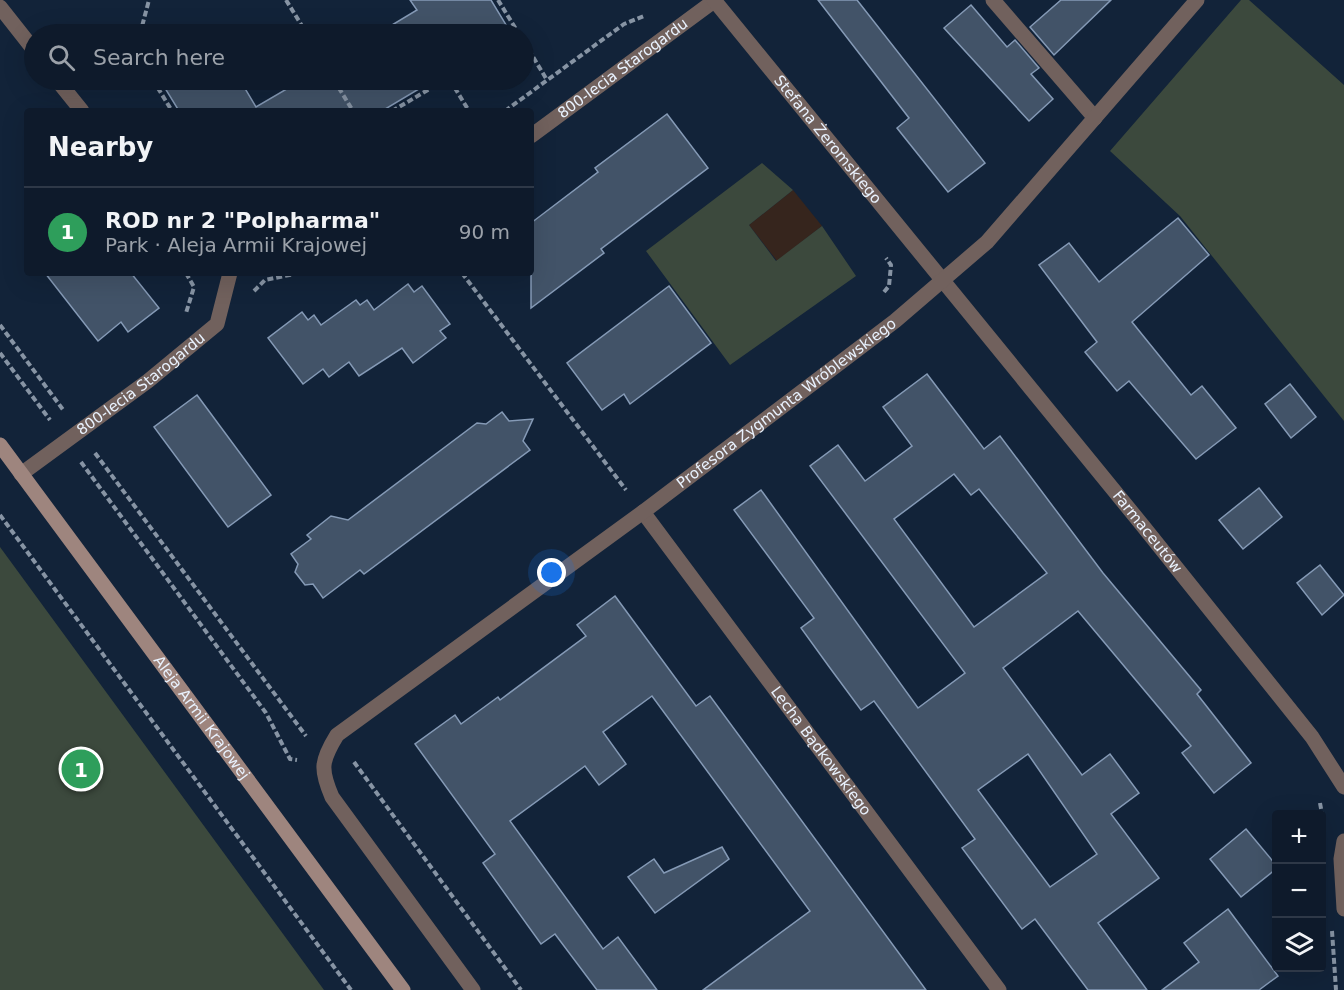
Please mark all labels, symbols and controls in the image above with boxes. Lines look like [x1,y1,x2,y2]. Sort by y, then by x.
street label: 800-lecia Starogardu [554,14,691,122]
search box [24,24,534,90]
icon: search [45,41,78,74]
text: Search here [93,45,225,70]
street label: Stefana Żeromskiego [770,72,885,207]
text: Nearby [48,132,153,162]
text: ROD nr 2 "Polpharma" [105,208,380,233]
text: 1 [61,220,74,244]
text: 90 m [459,220,510,244]
text: Park · Aleja Armii Krajowej [105,233,367,257]
street label: Profesora Zygmunta Wróblewskiego [673,314,900,492]
street label: 800-lecia Starogardu [73,329,209,439]
street label: Farmaceutów [1109,487,1186,577]
your location [537,558,566,587]
street label: Aleja Armii Krajowej [150,652,253,783]
street label: Lecha Bądkowskiego [767,683,875,819]
pin: 1 [62,746,100,792]
map controls [1272,810,1326,972]
button: + [1272,810,1326,864]
button: − [1272,864,1326,918]
button: layers [1272,918,1326,972]

